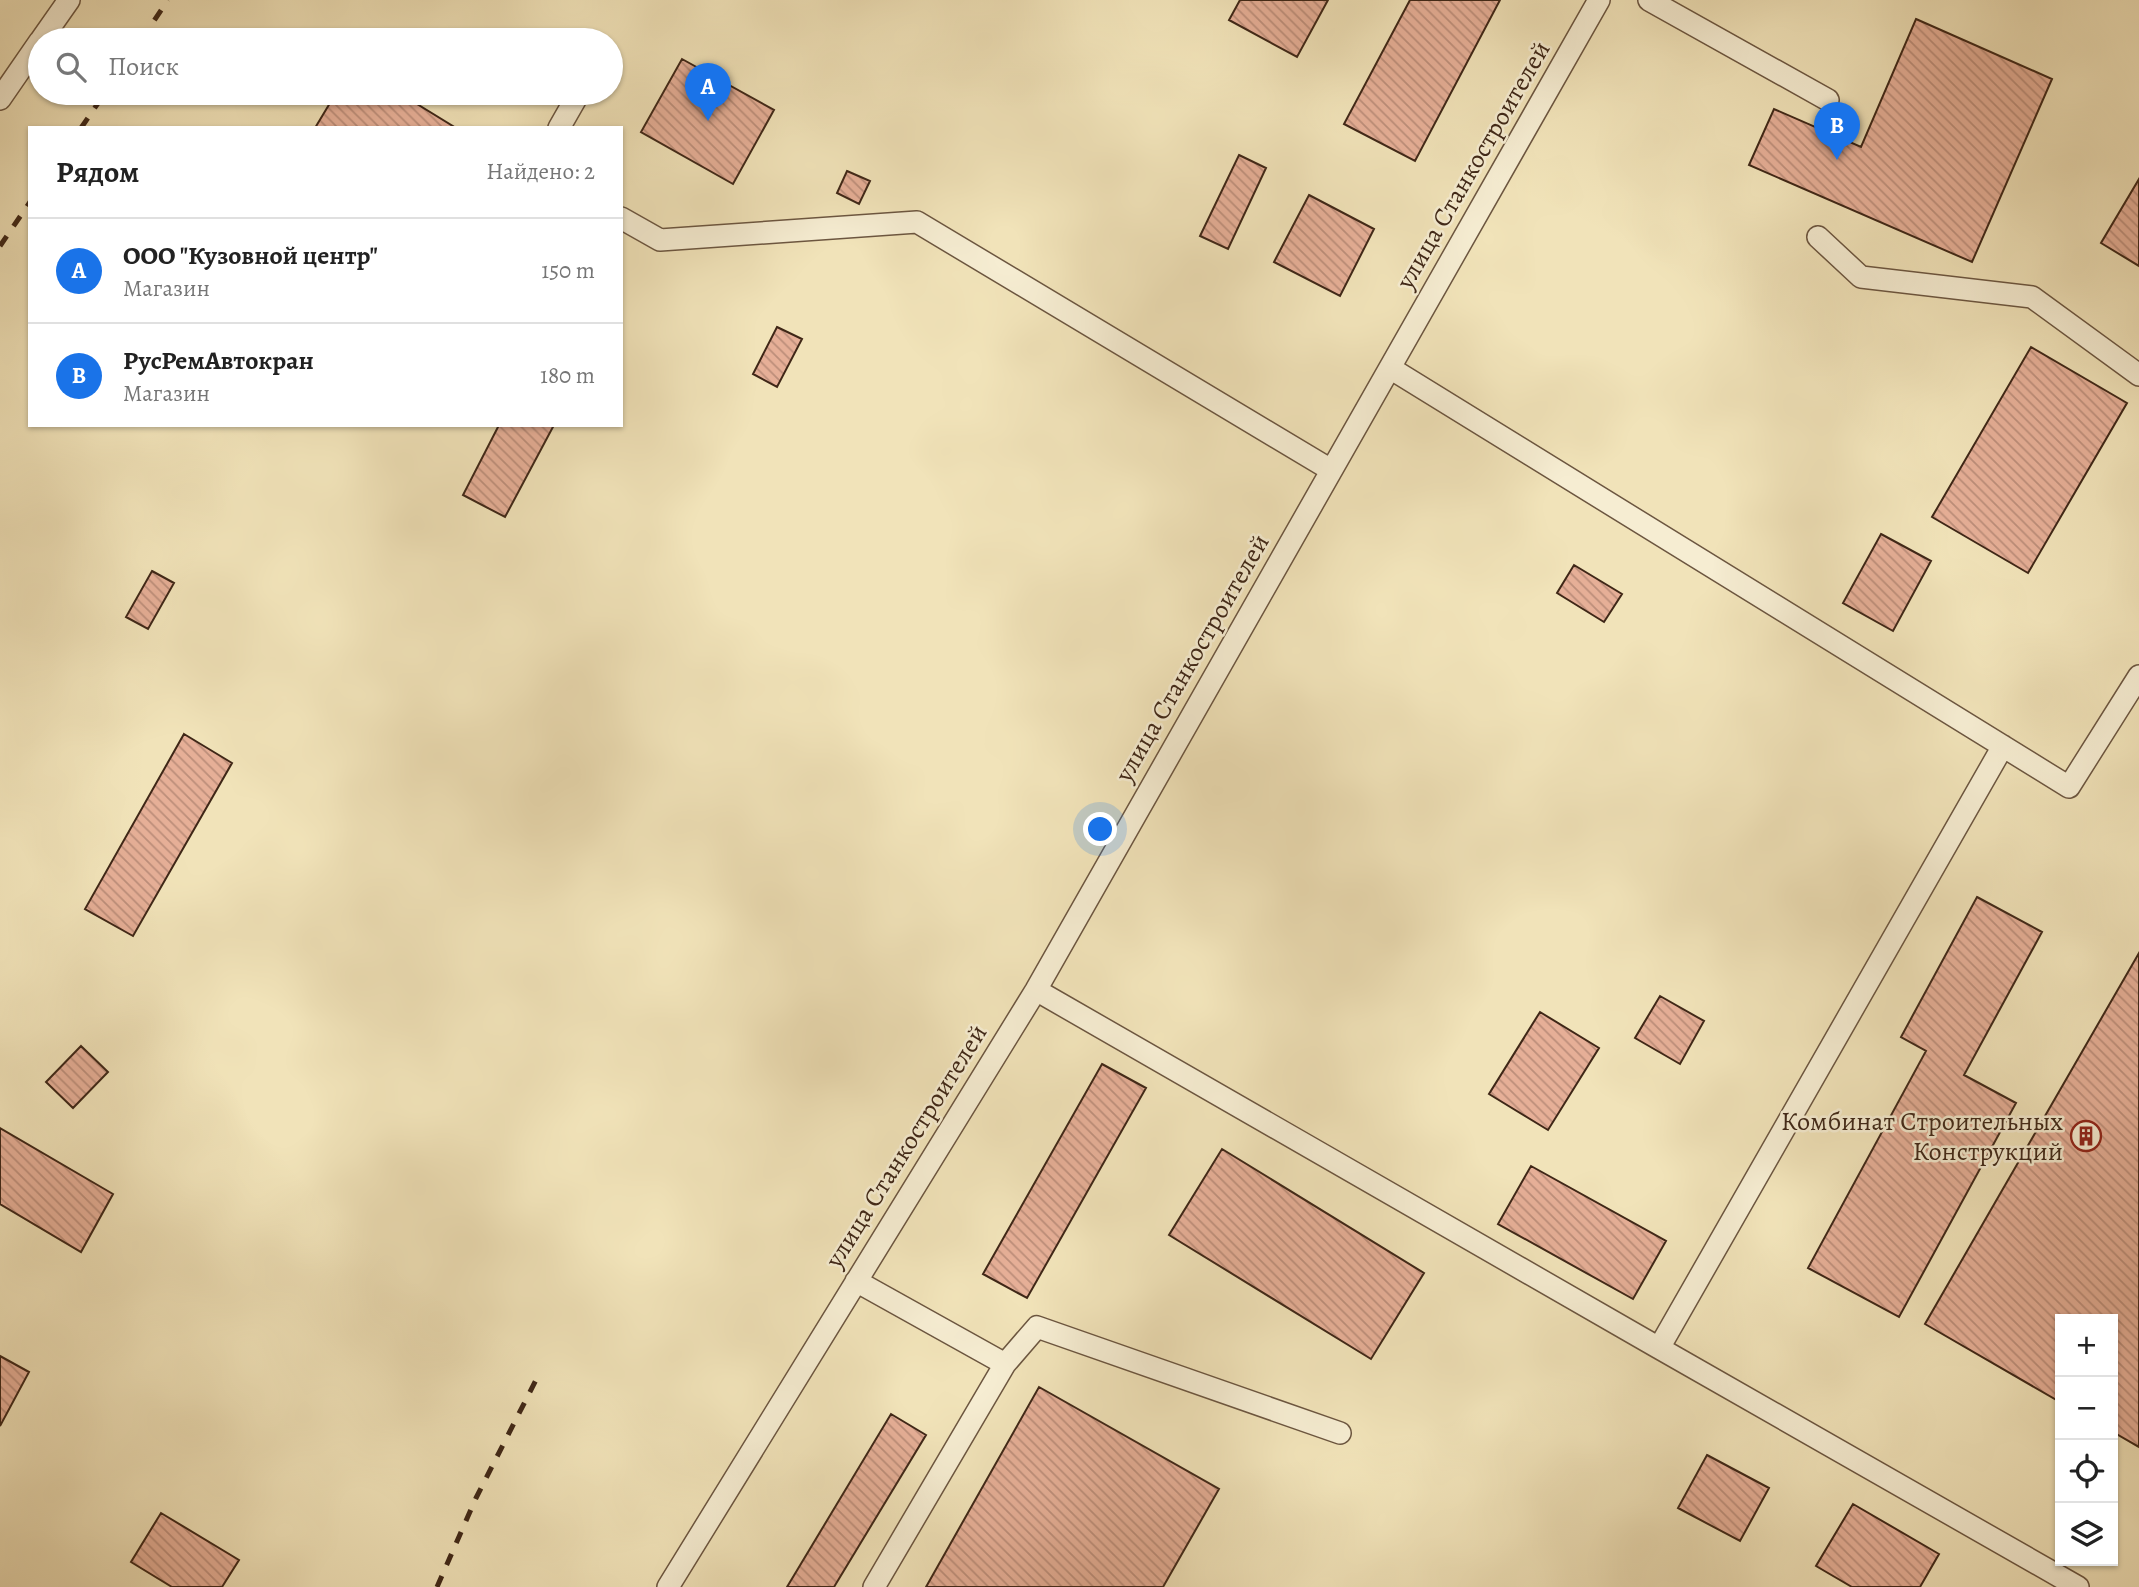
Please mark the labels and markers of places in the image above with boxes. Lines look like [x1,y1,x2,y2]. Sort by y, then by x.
pin: A [685,63,731,121]
pin: B [1814,102,1860,160]
place label: Комбинат Строительных Конструкций [1781,1104,2063,1169]
building icon: Комбинат Строительных Конструкций [2069,1119,2103,1153]

